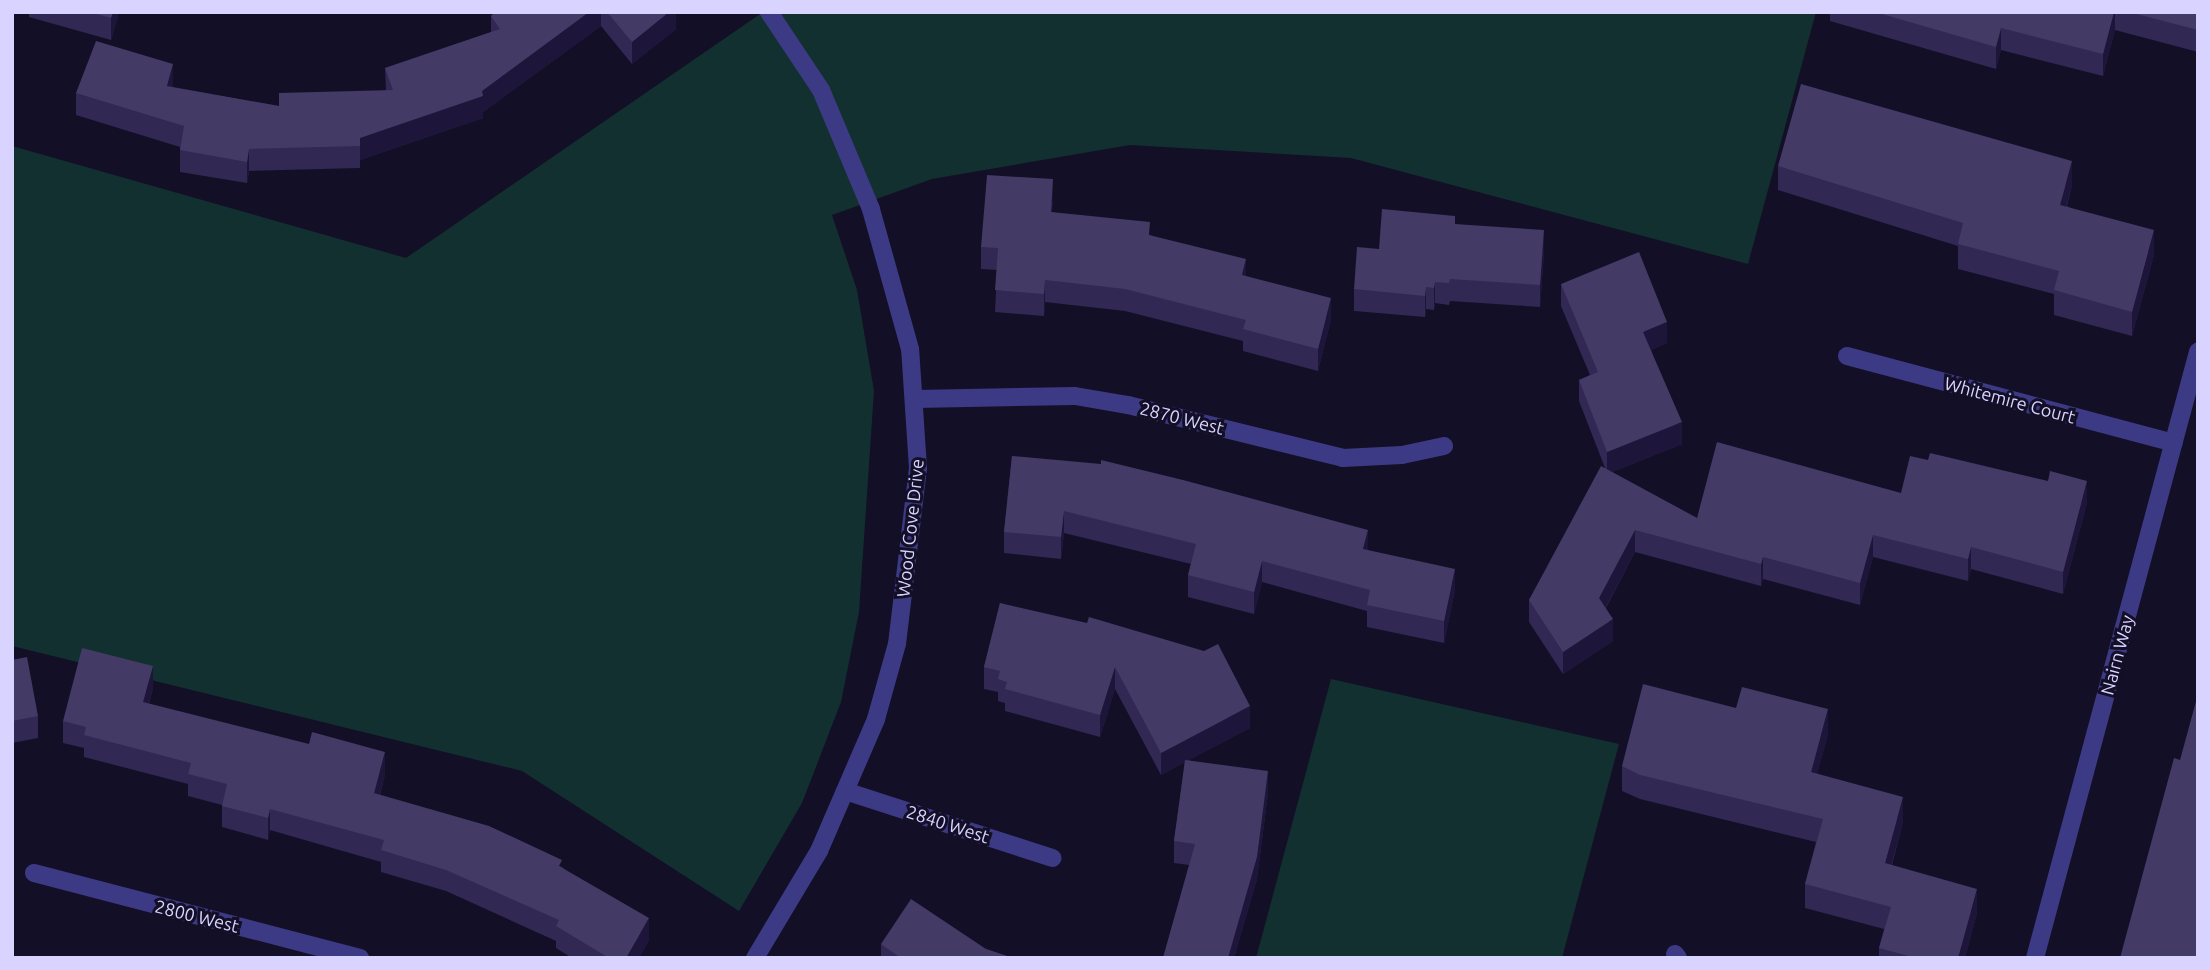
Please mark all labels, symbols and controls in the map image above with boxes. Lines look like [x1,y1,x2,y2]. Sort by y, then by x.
street label: Whitemire Court [1942,372,2078,428]
street label: 2870 West [1138,397,1226,439]
street label: Wood Cove Drive [892,458,928,598]
street label: Nairn Way [2096,613,2138,697]
street label: 2840 West [904,800,992,848]
street label: 2800 West [153,895,241,937]

